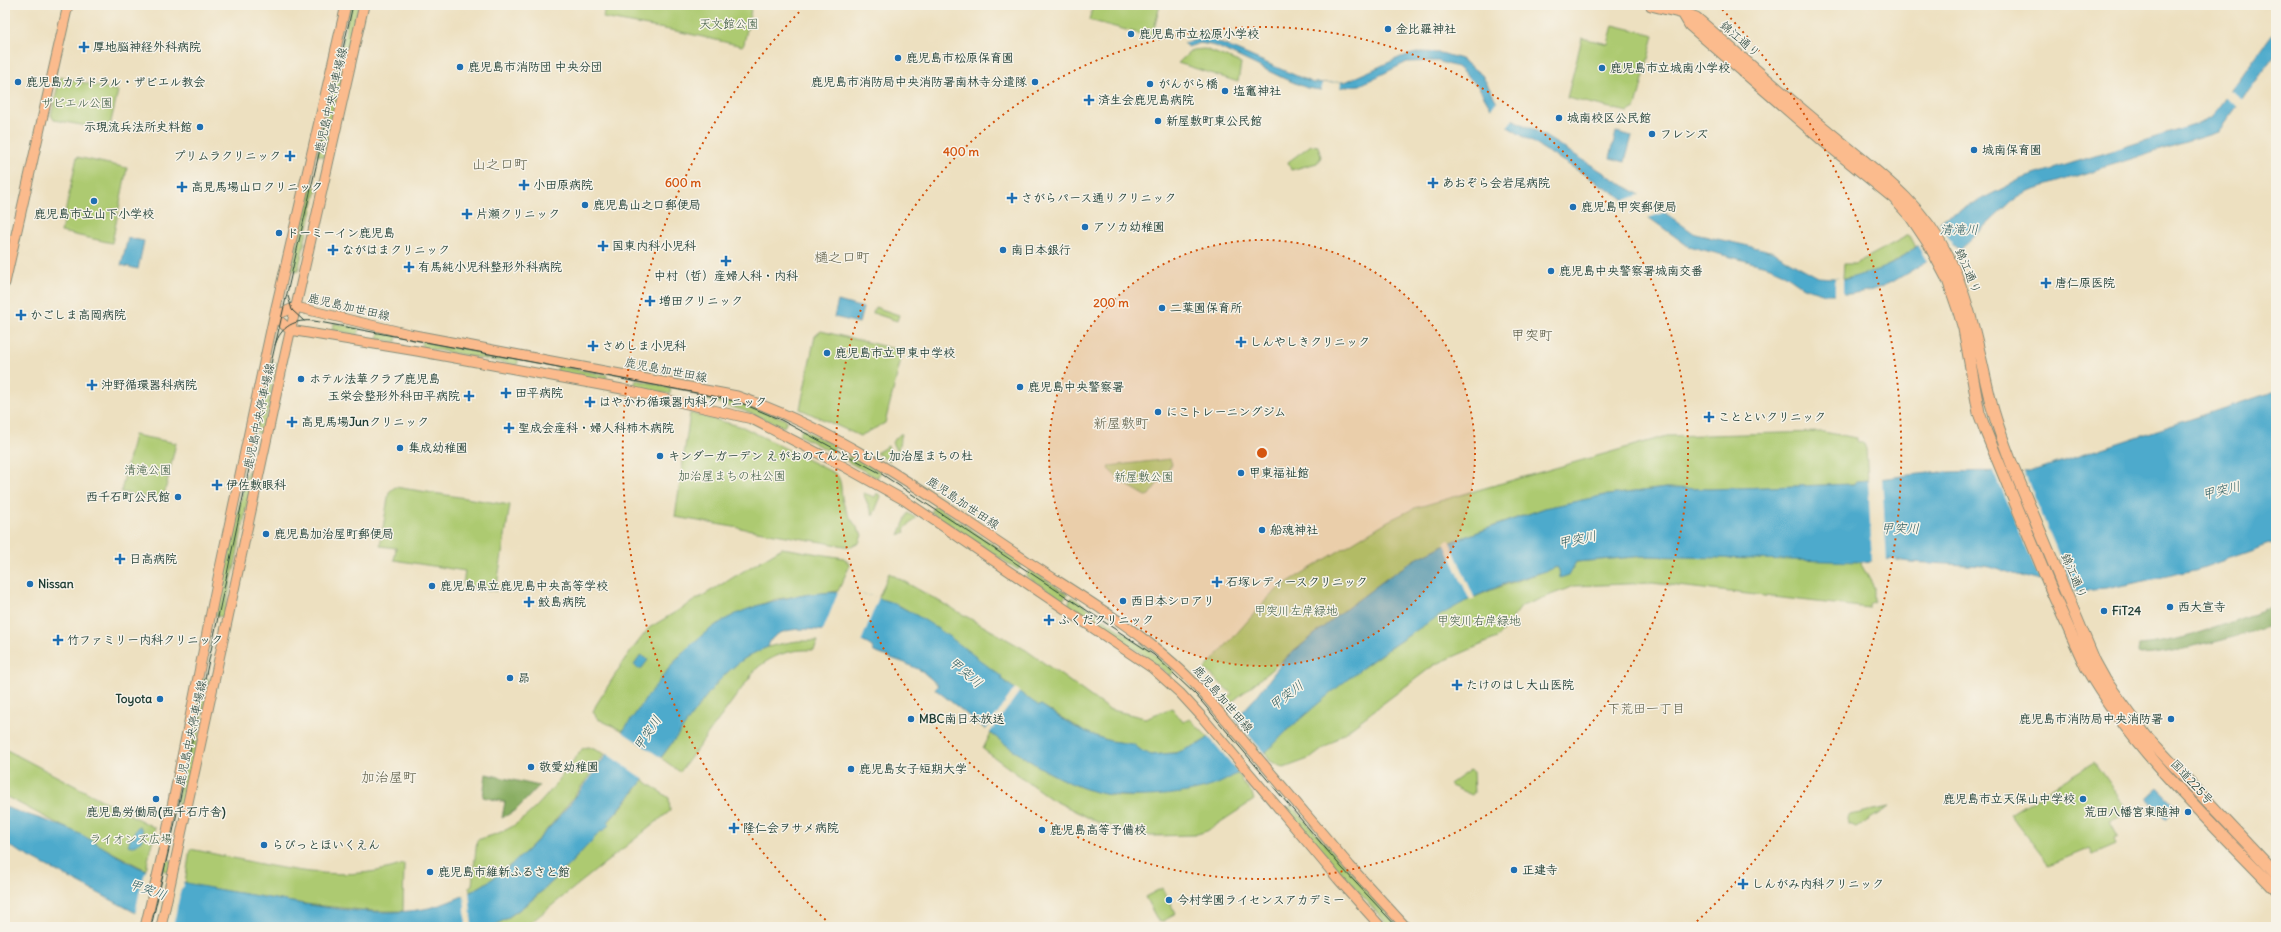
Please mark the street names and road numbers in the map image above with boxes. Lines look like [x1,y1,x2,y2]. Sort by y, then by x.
street label: 錦江通り [1717,17,1763,60]
street label: 鹿児島中央停車場線 [311,46,350,154]
street label: 錦江通り [1952,246,1985,296]
street label: 鹿児島加世田線 [306,290,392,323]
street label: 鹿児島加世田線 [623,354,709,385]
street label: 鹿児島中央停車場線 [240,362,277,470]
street label: 鹿児島加世田線 [924,473,1002,532]
street label: 錦江通り [2058,551,2091,601]
street label: 鹿児島加世田線 [1190,662,1257,735]
street label: 鹿児島中央停車場線 [172,679,209,787]
street label: 国道225号 [2168,756,2217,807]

